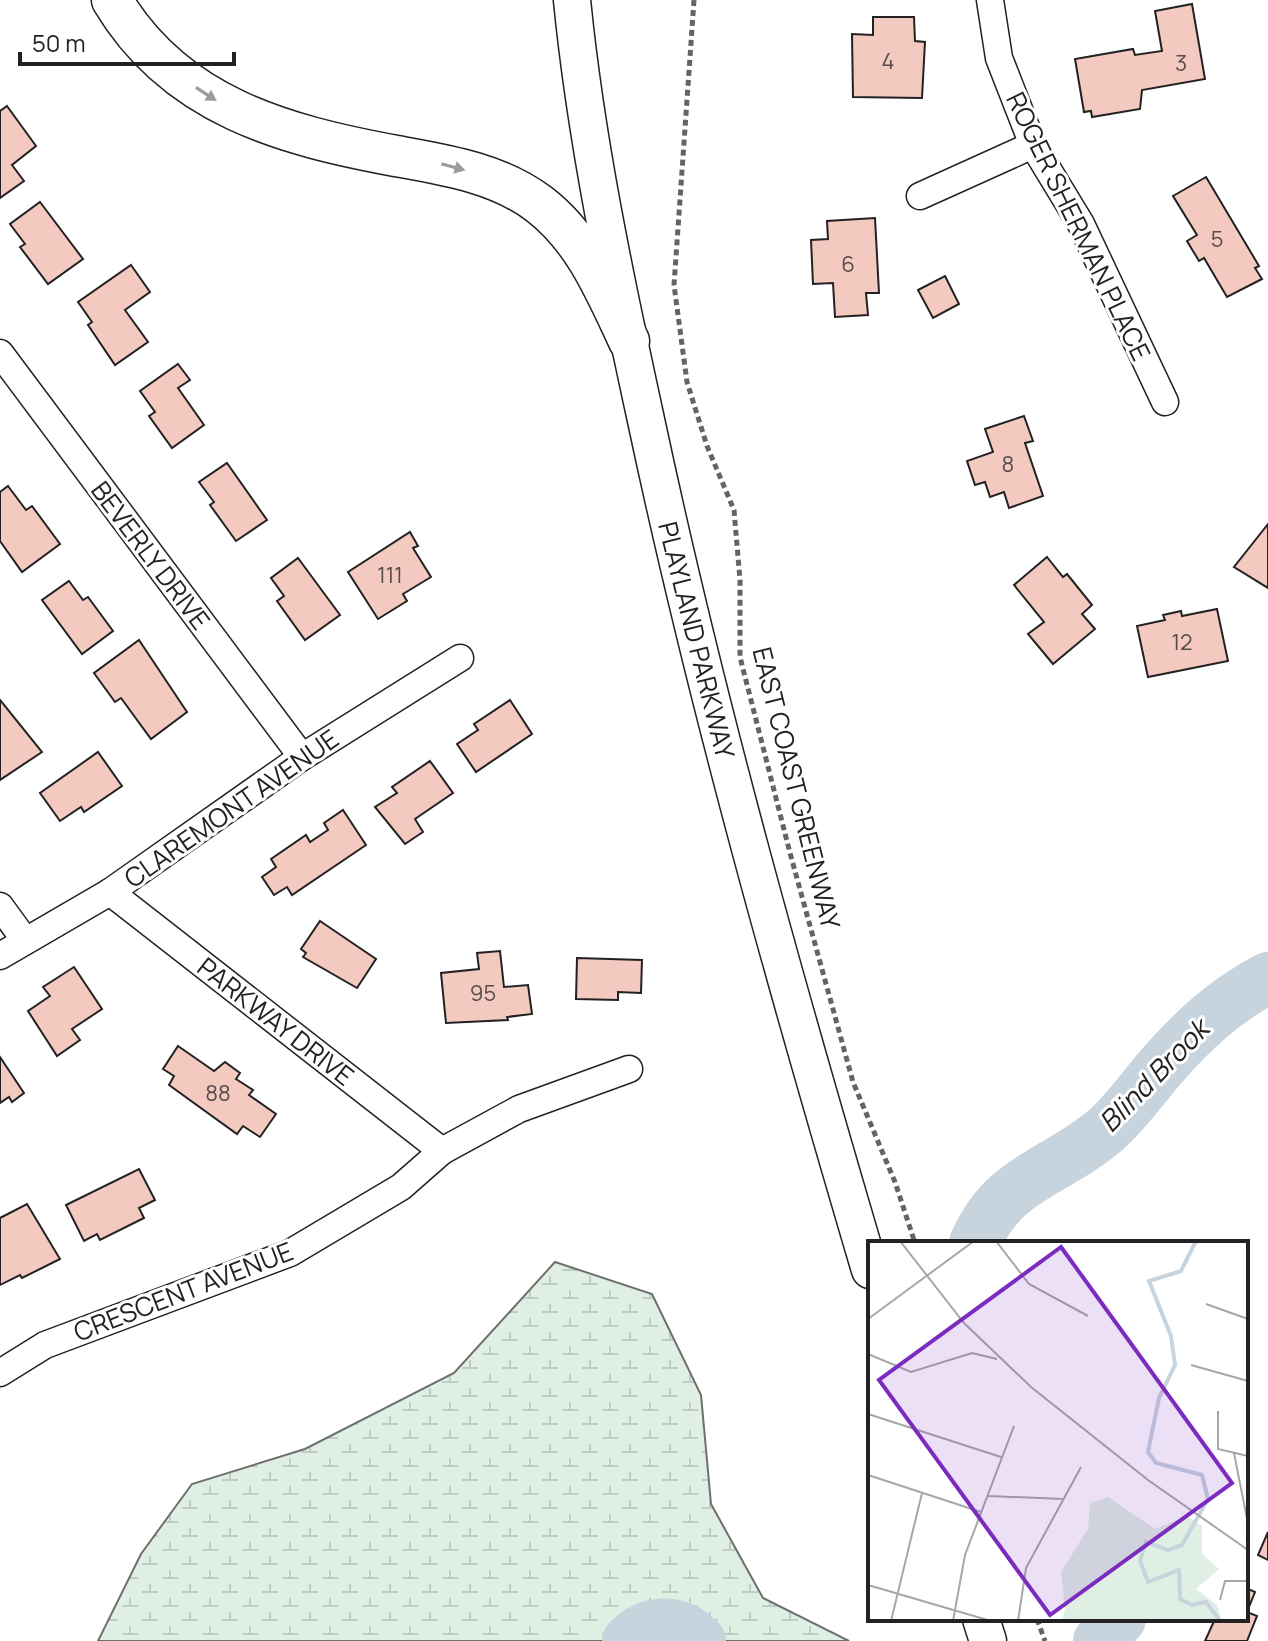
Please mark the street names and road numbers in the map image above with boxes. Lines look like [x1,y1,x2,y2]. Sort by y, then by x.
street label: ROGER SHERMAN PLACE [998,86,1160,366]
street label: BEVERLY DRIVE [83,473,219,637]
street label: PLAYLAND PARKWAY [650,518,744,763]
street label: EAST COAST GREENWAY [745,643,850,933]
street label: CLAREMONT AVENUE [117,720,345,896]
street label: PARKWAY DRIVE [190,949,362,1093]
street label: CRESCENT AVENUE [68,1233,298,1349]

